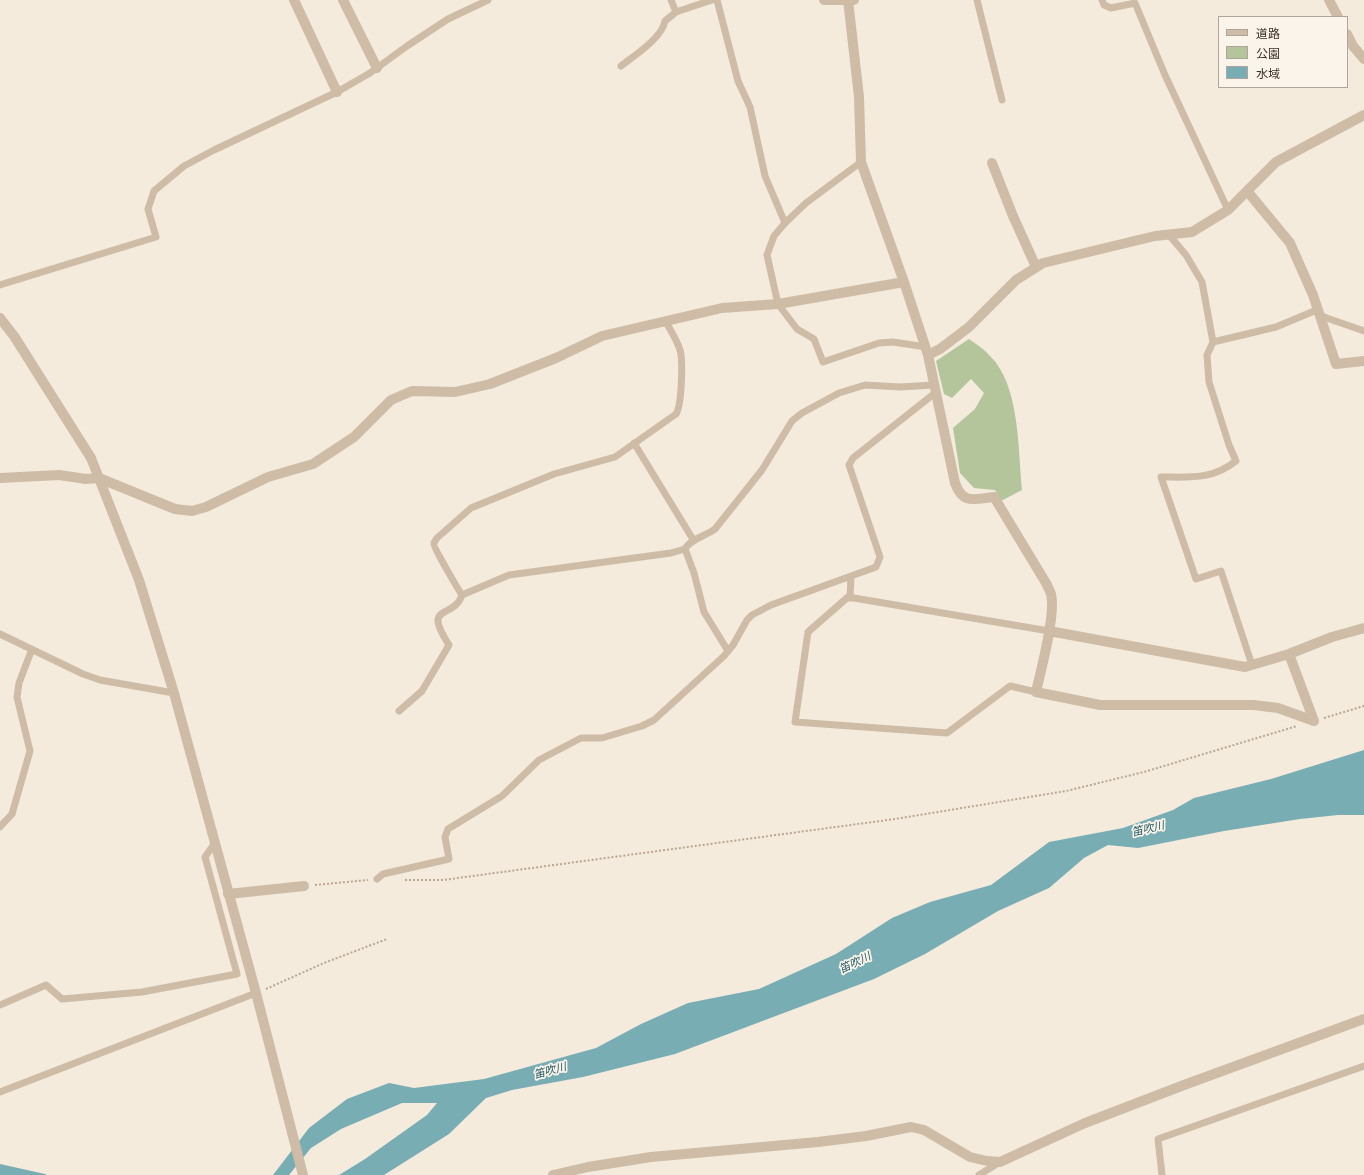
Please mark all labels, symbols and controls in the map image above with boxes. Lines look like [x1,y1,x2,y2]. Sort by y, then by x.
legend [1218,16,1348,88]
text: 道路 [1256,26,1280,41]
text: 公園 [1256,46,1280,61]
text: 水域 [1256,66,1280,81]
water label: 笛吹川 [1130,819,1166,839]
water label: 笛吹川 [837,950,873,976]
water label: 笛吹川 [532,1060,568,1082]

